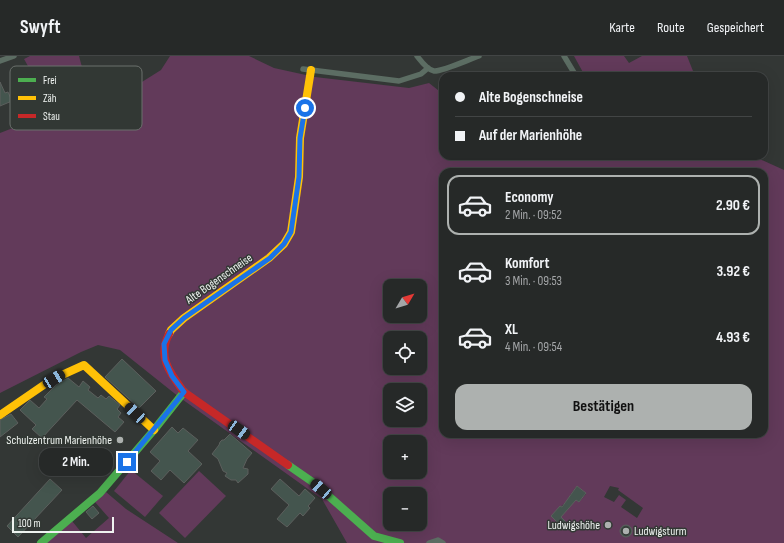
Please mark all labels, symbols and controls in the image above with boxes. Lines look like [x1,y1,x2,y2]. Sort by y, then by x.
text: Swyft [20,16,61,39]
text: Karte [609,19,635,36]
text: Route [657,19,685,36]
text: Gespeichert [707,19,764,36]
legend [10,66,142,130]
text: Frei [43,74,57,87]
text: Alte Bogenschneise [479,88,583,107]
text: Zäh [43,92,57,105]
route start [296,99,314,117]
text: Stau [43,110,60,123]
text: Auf der Marienhöhe [479,126,582,145]
icon: car [457,187,493,223]
text: Economy [505,188,554,207]
text: 2.90 € [716,196,750,215]
text: 2 Min. · 09:52 [505,207,562,223]
street label: Alte Bogenschneise [182,250,256,308]
icon: car [457,253,493,289]
text: Komfort [505,254,549,273]
text: 3.92 € [716,262,750,281]
text: 3 Min. · 09:53 [505,273,562,289]
north arrow [383,279,427,323]
map controls [383,279,427,531]
icon: car [457,319,493,355]
text: XL [505,320,518,339]
text: 4.93 € [716,328,750,347]
button: locate [383,331,427,375]
text: 4 Min. · 09:54 [505,339,562,355]
car [41,368,67,390]
button: layers [383,383,427,427]
button: Bestätigen [455,384,752,430]
car [122,400,148,426]
car [226,418,252,442]
place label: Schulzentrum Marienhöhe [6,433,112,448]
marker: Schulzentrum Marienhöhe [115,435,125,445]
button: + [383,435,427,479]
callout: 2 Min. [39,448,113,476]
route end [118,453,136,471]
text: 2 Min. [62,454,90,470]
car [308,477,334,501]
button: − [383,487,427,531]
scale bar [12,515,114,534]
text: 100 m [18,517,40,530]
place label: Ludwigshöhe [547,518,600,533]
marker: Ludwigshöhe [603,520,613,530]
place label: Ludwigsturm [634,524,687,539]
marker: Ludwigsturm [621,526,631,536]

